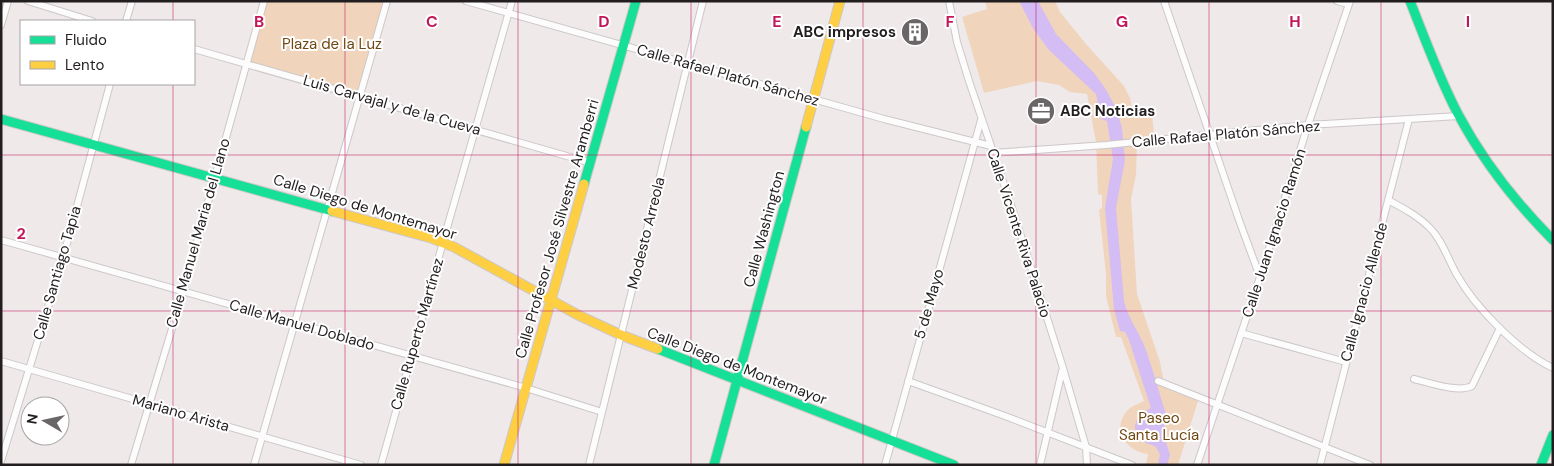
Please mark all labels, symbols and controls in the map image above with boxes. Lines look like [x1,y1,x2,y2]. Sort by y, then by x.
text: B [254,11,264,32]
text: C [426,11,438,32]
text: D [598,11,610,32]
text: E [772,11,782,32]
text: F [946,11,955,32]
text: G [1116,11,1128,32]
text: H [1289,11,1301,32]
text: I [1466,11,1470,32]
building icon: ABC impresos [900,17,930,47]
legend [20,20,195,85]
place label: ABC impresos [793,22,896,42]
text: Fluido [65,30,107,50]
park label: Plaza de la Luz [282,34,382,54]
street label: Calle Rafael Platón Sánchez [634,39,822,111]
text: Lento [65,55,104,75]
street label: Luis Carvajal y de la Cueva [301,70,483,140]
office icon: ABC Noticias [1026,96,1056,126]
street label: Calle Profesor José Silvestre Aramberri [510,97,604,361]
place label: ABC Noticias [1060,101,1155,121]
street label: Calle Rafael Platón Sánchez [1131,116,1321,152]
street label: Calle Manuel Maria del Llano [161,136,235,330]
street label: Calle Vicente Riva Palacio [982,146,1056,320]
street label: Calle Juan Ignacio Ramón [1237,146,1311,320]
street label: Calle Washington [739,168,789,290]
street label: Calle Diego de Montemayor [271,170,460,245]
street label: Modesto Arreola [622,175,670,291]
street label: Calle Santiago Tapia [28,204,86,342]
street label: Calle Ignacio Allende [1336,220,1392,364]
text: 2 [16,223,26,244]
street label: Calle Ruperto Martínez [386,256,448,412]
street label: 5 de Mayo [909,266,949,341]
street label: Calle Manuel Doblado [227,295,377,355]
street label: Calle Diego de Montemayor [644,322,830,410]
street label: Mariano Arista [130,390,232,436]
north arrow [20,396,70,446]
park label: Paseo Santa Lucía [1119,408,1199,445]
text: N [22,413,42,425]

